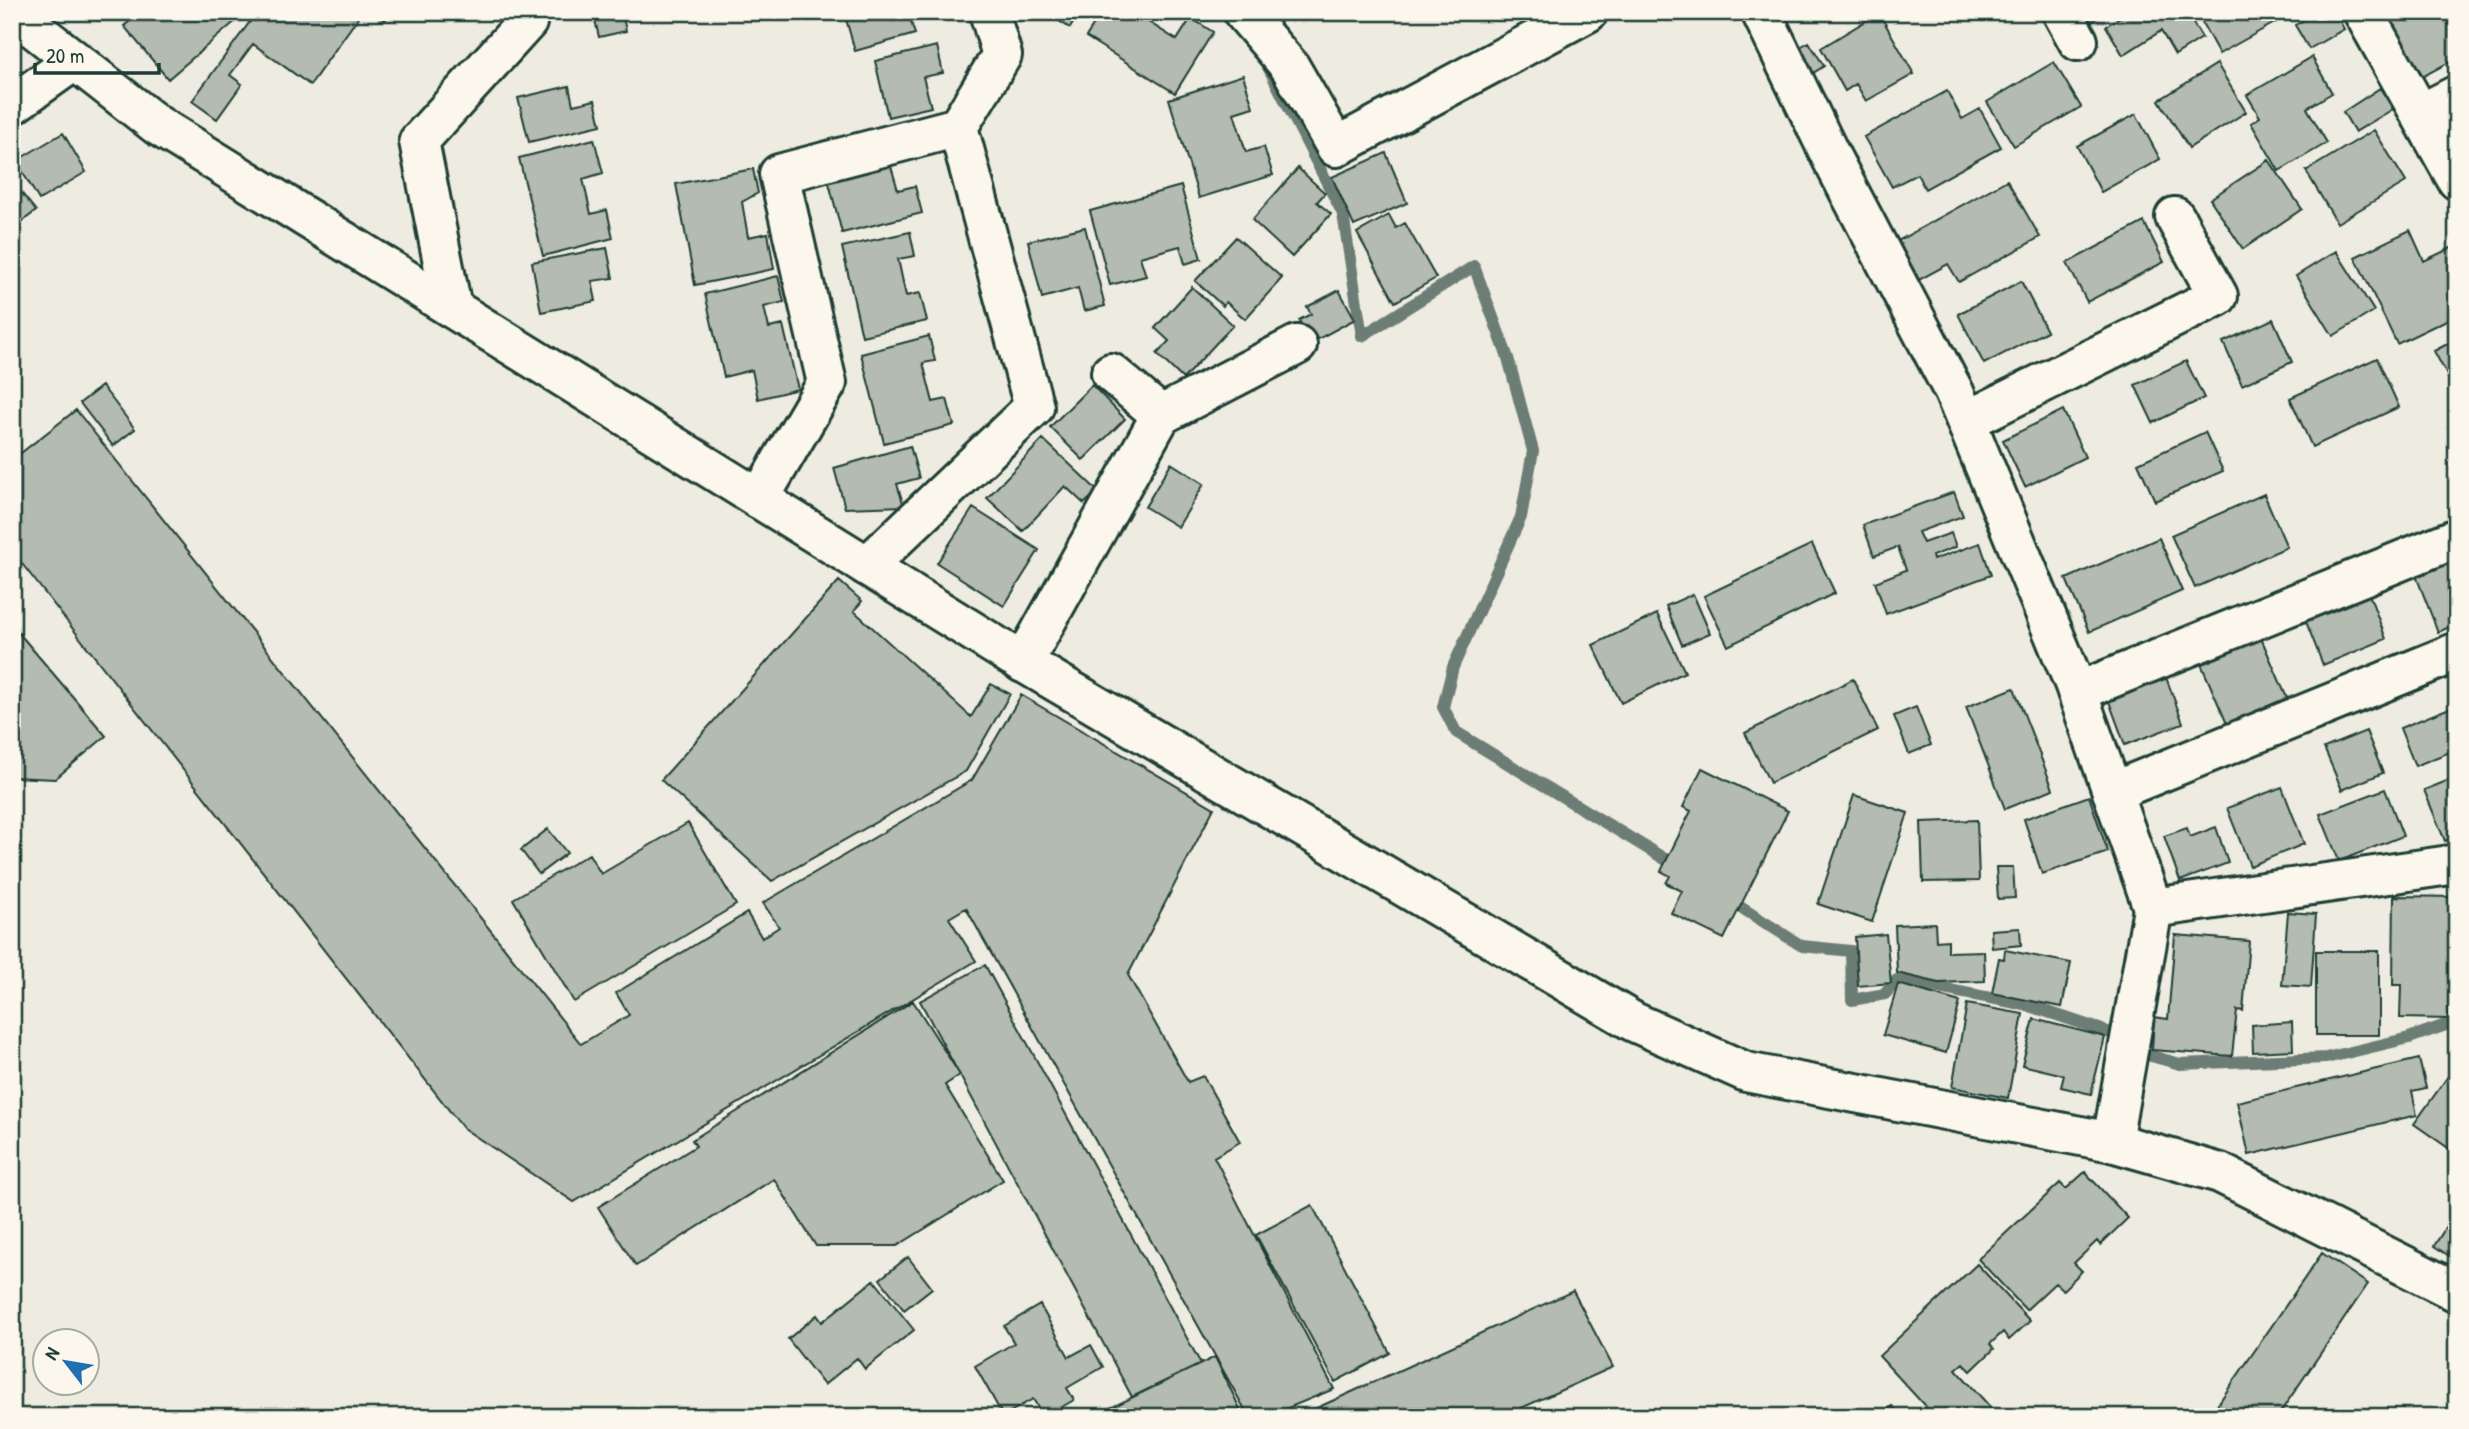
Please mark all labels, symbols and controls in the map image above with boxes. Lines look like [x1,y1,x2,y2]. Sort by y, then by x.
scale bar [35,32,159,76]
text: 20 m [46,41,84,70]
north arrow [32,1328,102,1398]
text: N [38,1342,65,1364]

